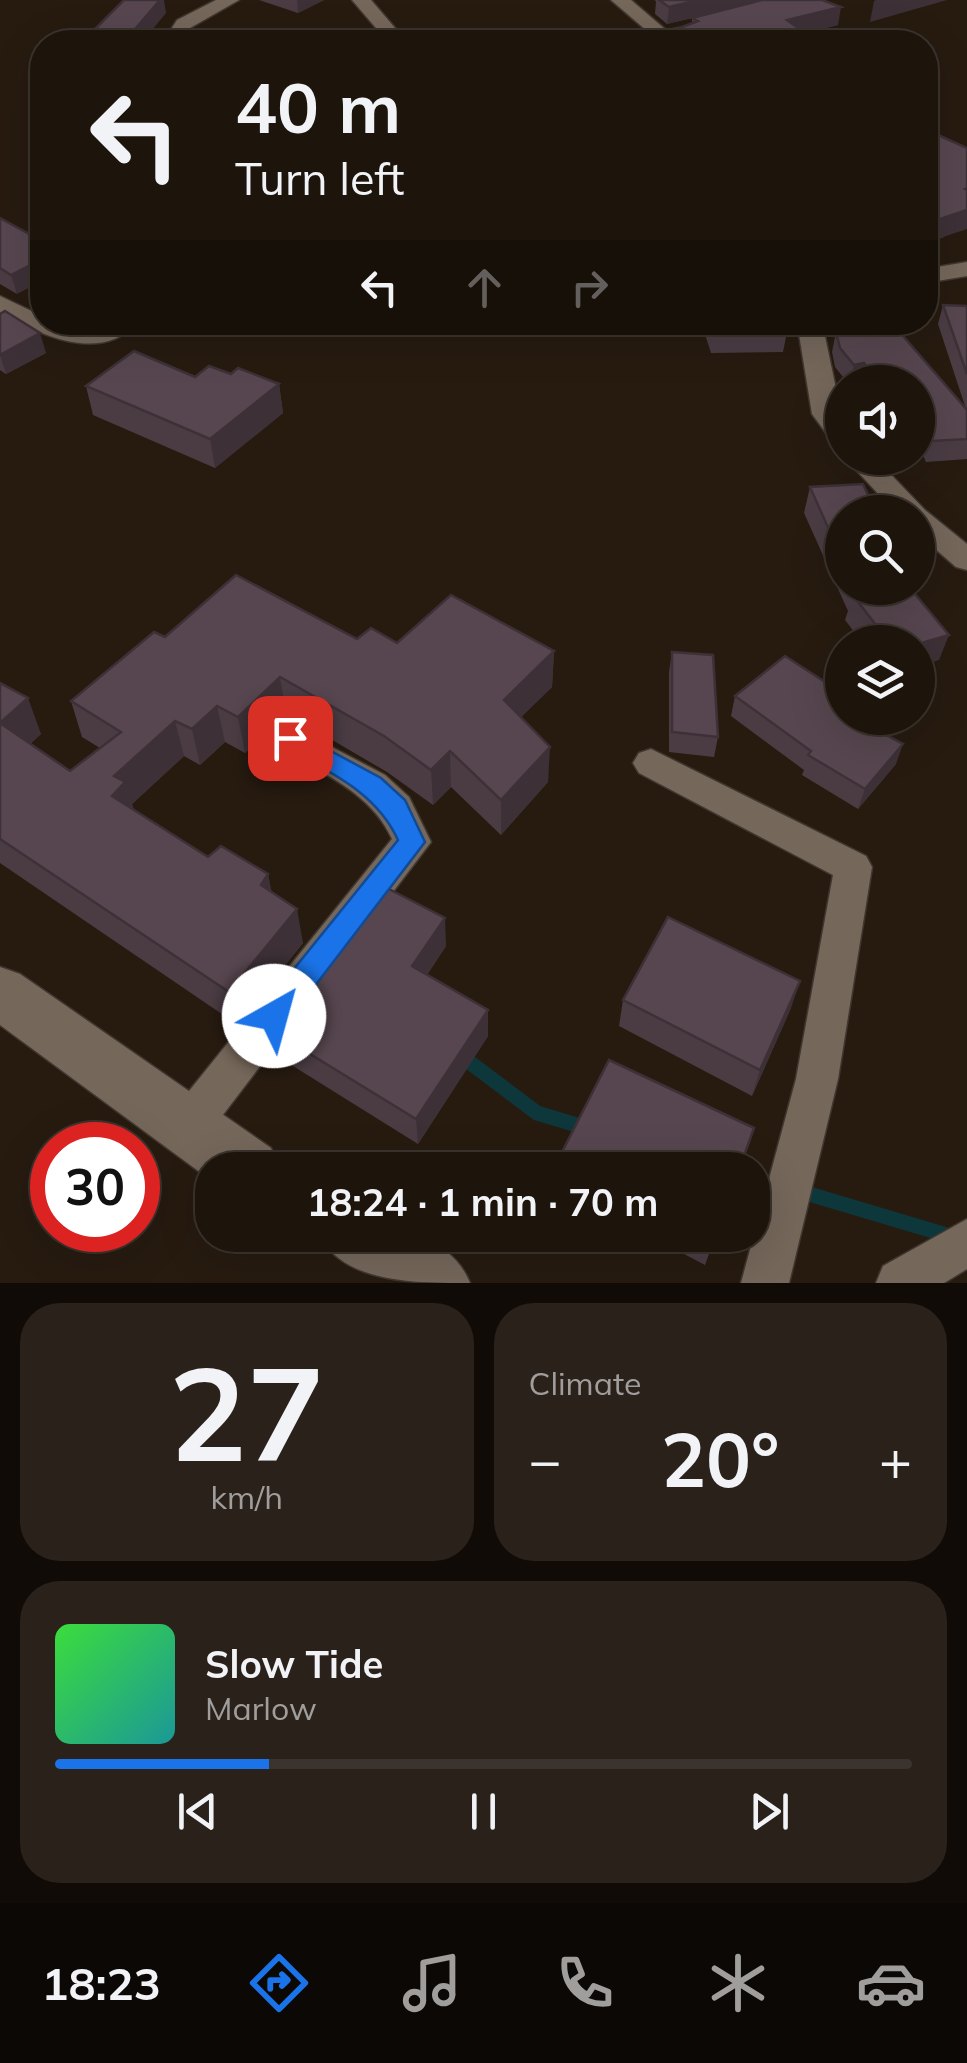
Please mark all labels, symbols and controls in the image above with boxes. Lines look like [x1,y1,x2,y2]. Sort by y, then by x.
text: 40 m [235,63,401,151]
icon: left [70,70,200,200]
text: Turn left [235,150,404,206]
icon: left [352,260,407,315]
icon: ahead [457,260,512,315]
icon: right [562,260,617,315]
map controls [825,365,935,735]
button: sound [825,365,935,475]
button: search [825,495,935,605]
button: layers [825,625,935,735]
pin [248,696,333,781]
icon: arrive [263,711,318,766]
position arrow [222,964,326,1068]
speed limit sign: 30 [30,1122,160,1252]
text: 18:24 · 1 min · 70 m [307,1178,658,1226]
text: 27 [169,1330,325,1494]
text: Climate [529,1363,641,1403]
text: 20° [661,1412,779,1506]
text: − [529,1425,562,1494]
text: + [879,1425,912,1494]
text: km/h [211,1477,283,1517]
text: Slow Tide [205,1640,383,1688]
text: Marlow [205,1688,317,1728]
icon: previous [170,1784,225,1839]
icon: pause [456,1784,511,1839]
icon: next [742,1784,797,1839]
icon: directions [244,1948,314,2018]
icon: music [397,1948,467,2018]
icon: phone [550,1948,620,2018]
icon: climate [703,1948,773,2018]
icon: car [856,1948,926,2018]
text: 18:23 [41,1955,161,2011]

